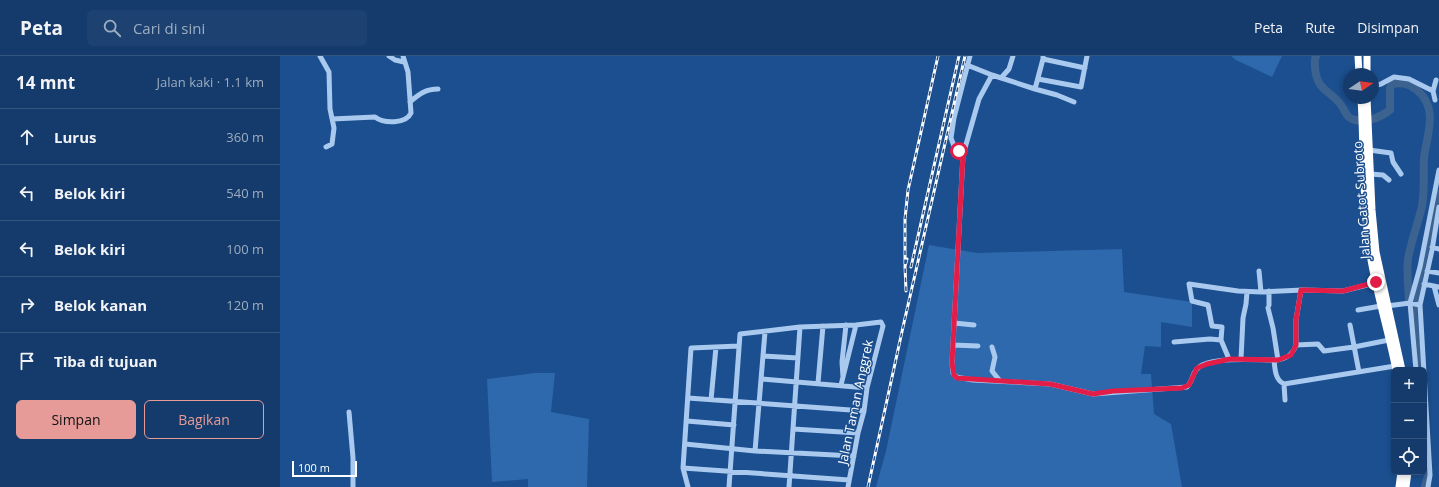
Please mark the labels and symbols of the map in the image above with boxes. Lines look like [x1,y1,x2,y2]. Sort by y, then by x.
north arrow [1343,68,1379,104]
street label: Jalan Gatot Subroto [1348,140,1374,262]
route start [950,142,968,160]
route end [1367,273,1385,291]
street label: Jalan Taman Anggrek [833,338,877,468]
scale bar [292,459,357,478]

